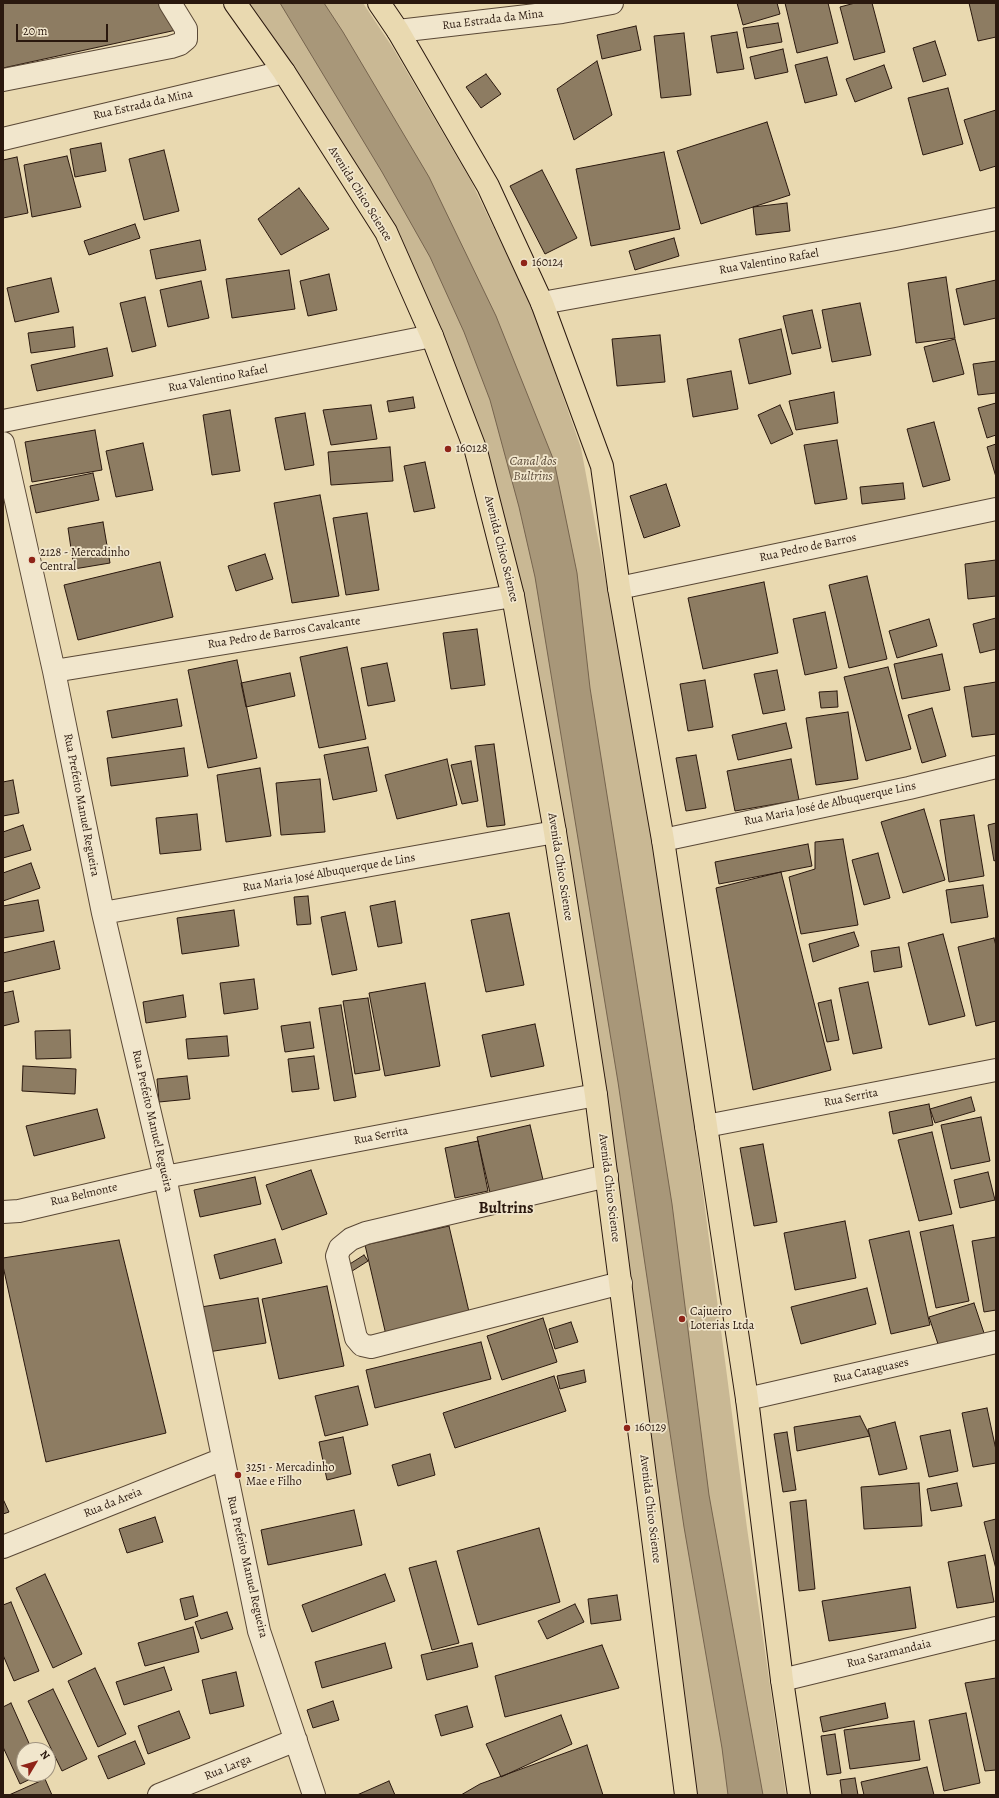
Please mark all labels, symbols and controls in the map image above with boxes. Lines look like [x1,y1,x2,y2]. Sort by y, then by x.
street label: Rua Estrada da Mina [442,7,544,33]
scale bar [18,16,110,42]
text: 20 m [23,23,47,39]
street label: Rua Estrada da Mina [92,87,194,123]
street label: Avenida Chico Science [325,144,395,244]
street label: Rua Valentino Rafael [718,246,820,278]
place label: 160124 [532,256,563,270]
marker: 160124 [519,258,529,268]
street label: Rua Valentino Rafael [167,362,269,396]
place label: 160128 [456,442,488,456]
marker: 160128 [443,444,453,454]
water label: Canal dos Bultrins [509,454,557,485]
street label: Avenida Chico Science [481,494,521,604]
street label: Rua Pedro de Barros [758,531,858,565]
place label: 2128 - Mercadinho Central [40,546,130,574]
marker: 2128 - Mercadinho Central [27,555,37,565]
street label: Rua Pedro de Barros Cavalcante [207,614,361,652]
street label: Rua Prefeito Manuel Regueira [60,732,102,878]
street label: Rua Maria José de Albuquerque Lins [743,779,917,829]
street label: Avenida Chico Science [544,812,576,922]
street label: Rua Maria José Albuquerque de Lins [241,851,417,895]
street label: Rua Prefeito Manuel Regueira [129,1048,175,1194]
street label: Rua Serrita [823,1086,879,1110]
street label: Rua Serrita [353,1124,409,1148]
street label: Avenida Chico Science [595,1133,623,1243]
street label: Rua Belmonte [49,1180,119,1210]
district label: Bultrins [478,1199,534,1219]
place label: Cajueiro Loterias Ltda [690,1305,754,1333]
marker: Cajueiro Loterias Ltda [677,1314,687,1324]
street label: Rua Cataguases [832,1355,910,1387]
place label: 160129 [635,1421,666,1435]
marker: 160129 [622,1423,632,1433]
street label: Avenida Chico Science [636,1454,664,1564]
place label: 3251 - Mercadinho Mae e Filho [246,1461,334,1489]
marker: 3251 - Mercadinho Mae e Filho [233,1470,243,1480]
street label: Rua da Areia [82,1485,144,1521]
street label: Rua Prefeito Manuel Regueira [224,1494,270,1640]
street label: Rua Saramandaia [845,1637,933,1671]
north arrow [16,1742,56,1782]
text: N [37,1747,53,1763]
street label: Rua Larga [203,1752,253,1784]

